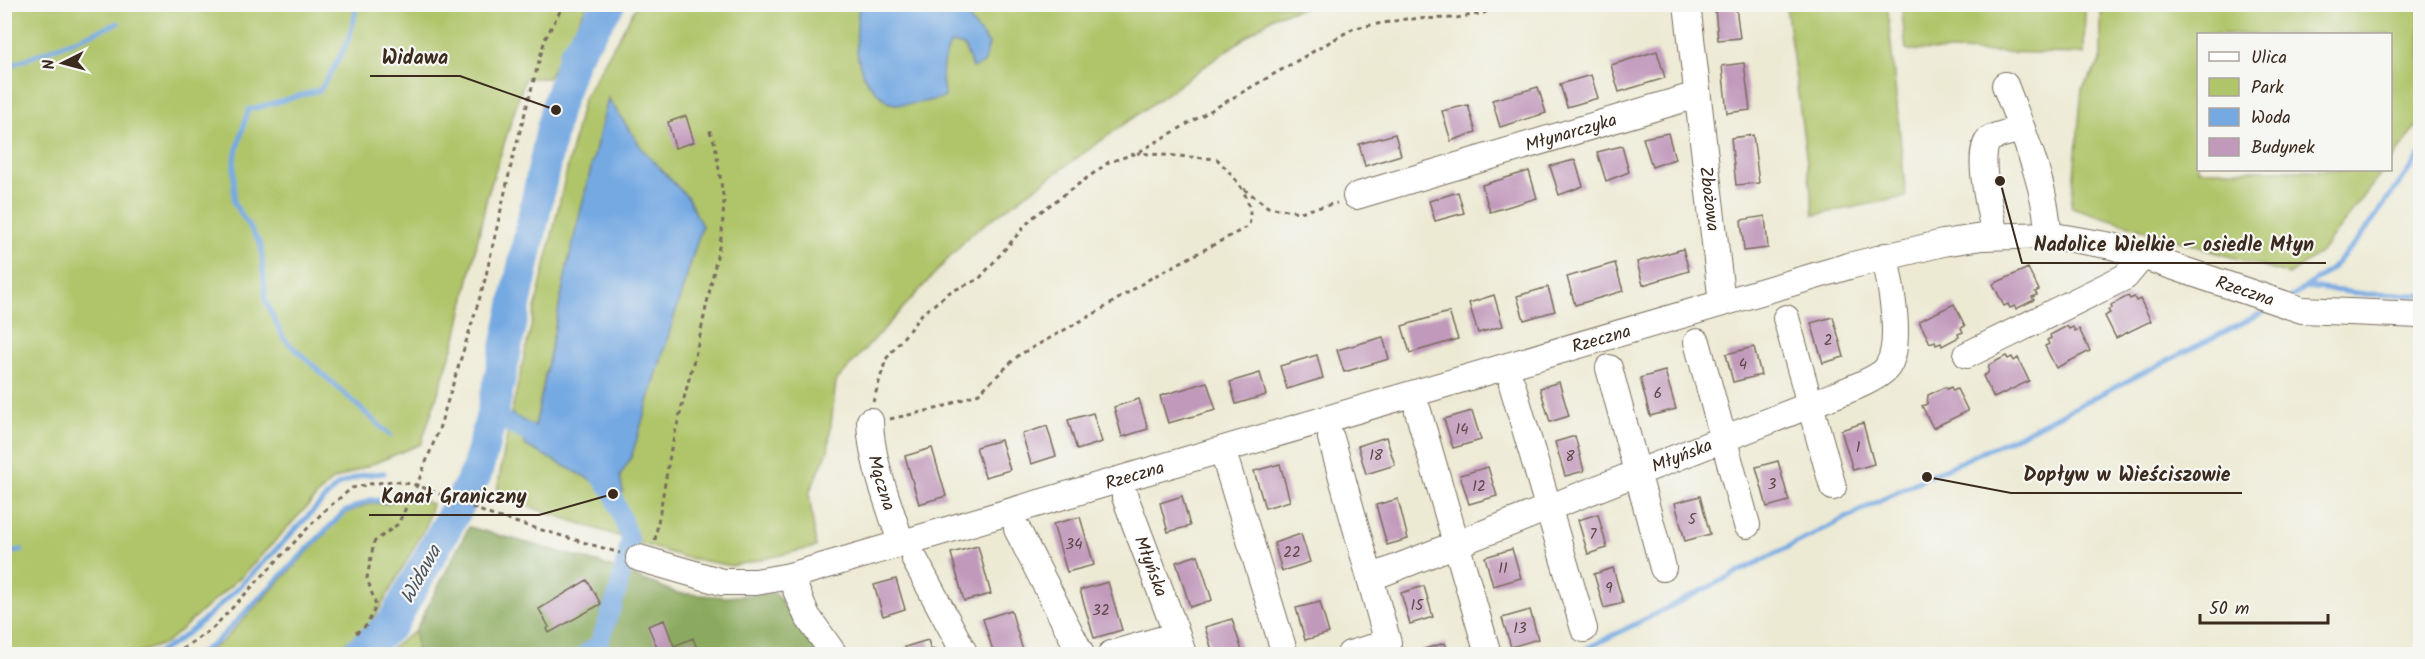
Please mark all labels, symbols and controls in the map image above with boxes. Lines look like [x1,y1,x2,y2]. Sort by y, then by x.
north arrow [33,33,93,93]
legend [2197,33,2392,171]
callout: Widawa [370,38,460,76]
text: Widawa [382,43,448,75]
text: Ulica [2251,44,2287,73]
text: N [37,58,63,71]
text: Park [2251,74,2284,103]
text: Woda [2251,104,2291,133]
street label: Młynarczyka [1522,107,1621,161]
text: Budynek [2251,134,2315,163]
street label: Zbożowa [1690,165,1726,233]
callout: Nadolice Wielkie – osiedle Młyn [2022,225,2326,263]
text: Nadolice Wielkie – osiedle Młyn [2034,230,2314,262]
street label: Rzeczna [2211,269,2278,316]
street label: Rzeczna [1568,318,1635,362]
house number: 2 [1824,329,1832,353]
house number: 4 [1739,353,1747,377]
house number: 6 [1654,382,1662,406]
house number: 14 [1456,418,1468,442]
street label: Młyńska [1648,432,1717,482]
house number: 1 [1856,436,1861,460]
house number: 18 [1369,444,1384,468]
house number: 8 [1565,445,1575,469]
street label: Mączna [859,452,902,515]
street label: Rzeczna [1102,454,1168,499]
callout: Dopływ w Wieściszowie [2011,455,2242,493]
text: Dopływ w Wieściszowie [2023,460,2231,492]
house number: 3 [1768,473,1777,497]
house number: 12 [1472,475,1486,499]
callout: Kanał Graniczny [369,477,539,515]
text: Kanał Graniczny [381,482,527,514]
house number: 5 [1688,508,1697,532]
house number: 7 [1590,523,1598,547]
street label: Młyńska [1125,532,1174,602]
house number: 34 [1066,533,1082,557]
water label: Widawa [393,538,452,610]
house number: 22 [1283,541,1301,565]
house number: 11 [1498,557,1508,581]
house number: 9 [1605,577,1613,601]
scale bar [2200,587,2328,625]
house number: 15 [1411,594,1424,618]
text: 50 m [2209,595,2249,624]
house number: 32 [1092,599,1110,623]
house number: 13 [1513,617,1527,641]

